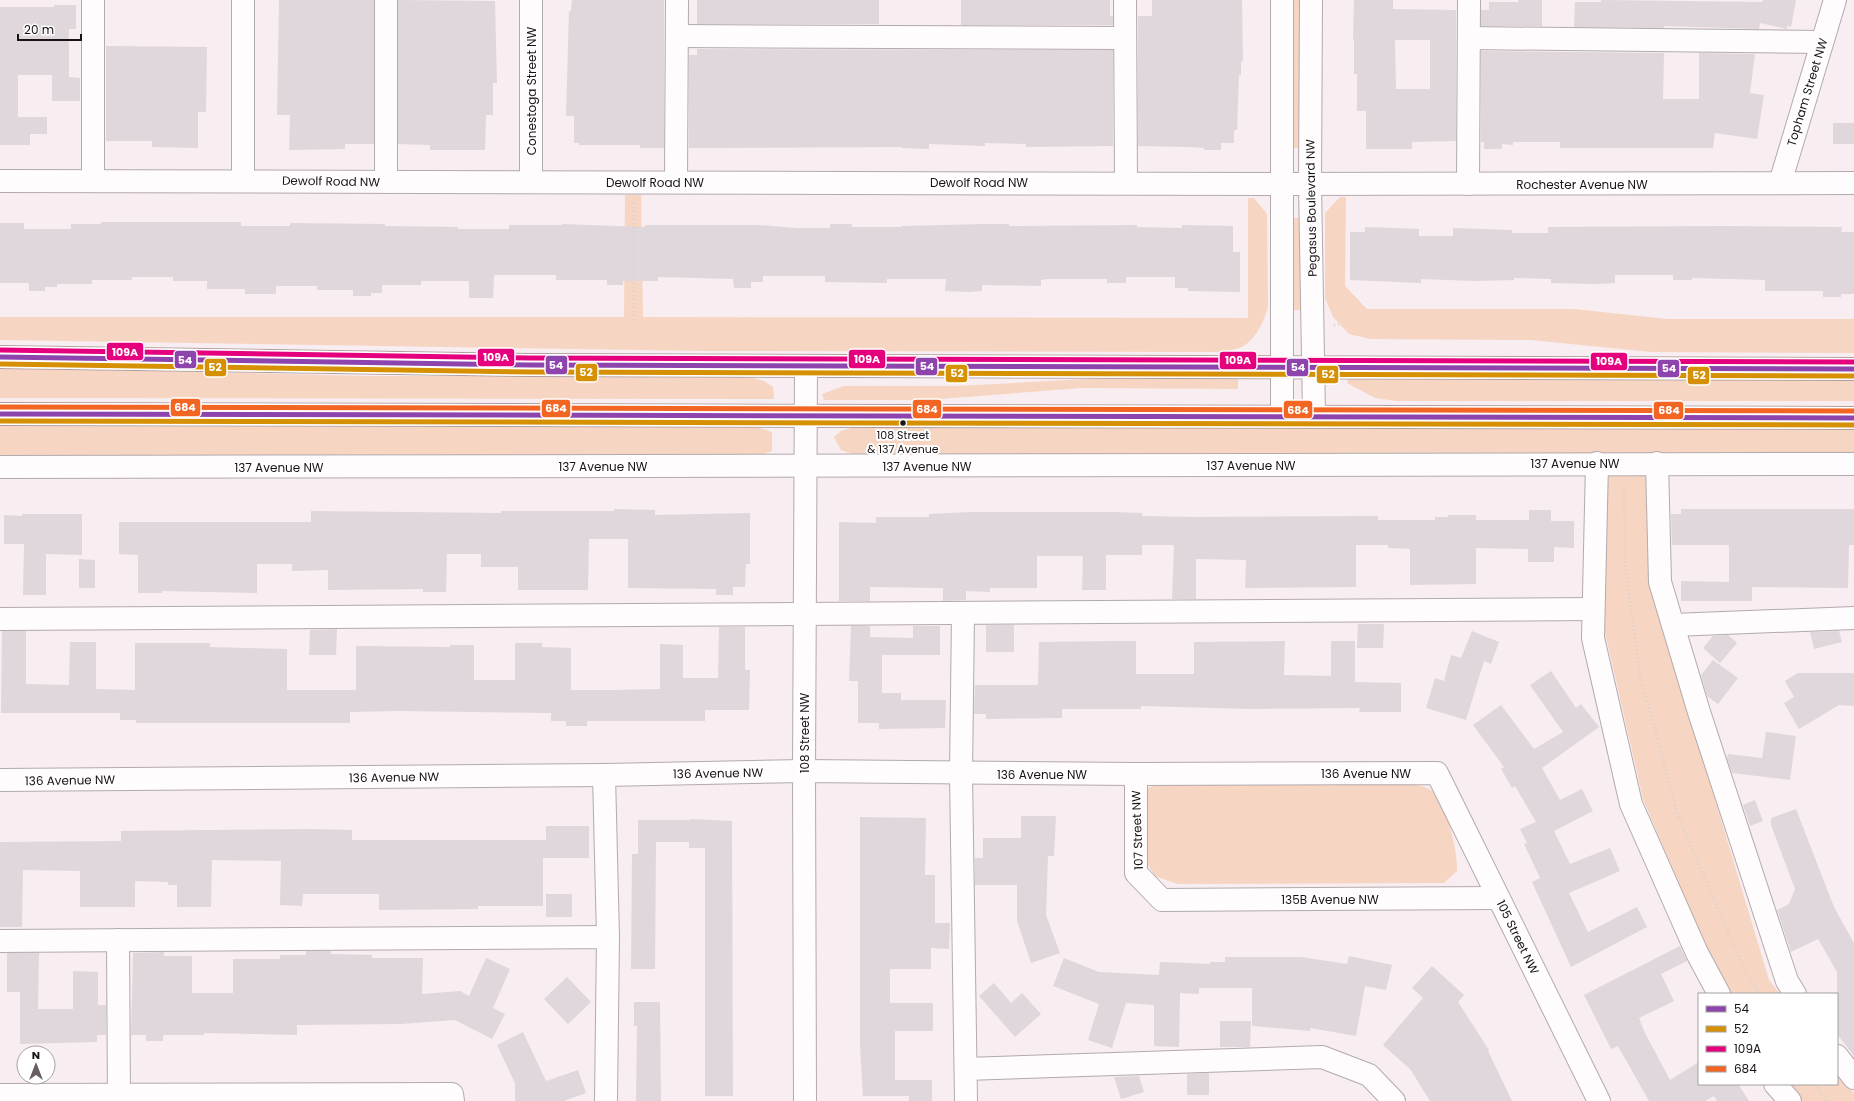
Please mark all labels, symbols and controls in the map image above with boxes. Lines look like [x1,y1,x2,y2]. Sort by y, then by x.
scale bar [18,16,81,42]
text: 20 m [24,21,54,38]
street label: Conestoga Street NW [523,27,540,155]
street label: Topham Street NW [1782,36,1832,148]
street label: Pegasus Boulevard NW [1301,139,1321,277]
street label: Dewolf Road NW [282,172,380,190]
street label: Dewolf Road NW [606,174,704,191]
street label: Dewolf Road NW [930,174,1028,191]
street label: Rochester Avenue NW [1516,176,1648,193]
line badge: 109A [106,342,144,361]
text: 109A [112,344,138,360]
line badge: 109A [477,348,515,367]
text: 109A [483,349,509,365]
line badge: 109A [848,349,886,369]
line badge: 54 [174,350,197,369]
text: 109A [854,351,880,367]
line badge: 109A [1219,351,1257,370]
text: 54 [178,352,193,368]
text: 109A [1225,352,1251,368]
line badge: 109A [1590,352,1628,371]
text: 109A [1596,353,1622,369]
line badge: 54 [545,355,568,375]
text: 54 [549,357,564,373]
line badge: 54 [915,357,938,376]
line badge: 52 [204,358,227,377]
text: 54 [920,358,935,374]
line badge: 54 [1286,358,1309,377]
text: 52 [208,359,222,375]
text: 54 [1291,359,1306,375]
line badge: 54 [1657,359,1680,378]
text: 54 [1662,360,1677,376]
line badge: 52 [575,363,598,382]
text: 52 [579,364,593,380]
line badge: 52 [945,364,968,383]
text: 52 [950,365,964,381]
line badge: 52 [1316,365,1339,384]
text: 52 [1321,366,1335,382]
line badge: 52 [1687,366,1710,385]
text: 52 [1692,367,1706,383]
line badge: 684 [170,398,201,417]
text: 684 [174,399,196,415]
line badge: 684 [541,399,571,418]
line badge: 684 [912,399,942,419]
text: 684 [545,400,567,416]
line badge: 684 [1283,400,1313,419]
text: 684 [916,401,938,417]
line badge: 684 [1653,401,1684,420]
text: 684 [1287,402,1309,418]
text: 684 [1658,402,1680,418]
marker: 108 Street & 137 Avenue [898,418,908,428]
place label: 108 Street & 137 Avenue [867,427,939,457]
street label: 137 Avenue NW [1530,455,1620,472]
street label: 137 Avenue NW [1206,457,1296,474]
street label: 137 Avenue NW [558,458,648,475]
street label: 137 Avenue NW [882,458,972,475]
street label: 137 Avenue NW [234,459,324,476]
street label: 108 Street NW [796,692,813,773]
street label: 136 Avenue NW [673,764,763,782]
street label: 136 Avenue NW [1321,765,1411,782]
street label: 136 Avenue NW [997,766,1087,783]
street label: 136 Avenue NW [349,768,439,786]
street label: 136 Avenue NW [25,771,115,789]
street label: 107 Street NW [1127,790,1147,870]
street label: 135B Avenue NW [1281,891,1379,908]
street label: 105 Street NW [1493,897,1543,977]
legend [1698,993,1838,1085]
text: 54 [1734,1000,1750,1017]
text: 52 [1734,1020,1749,1037]
text: 109A [1734,1040,1761,1057]
north arrow [16,1045,56,1085]
text: N [32,1047,40,1063]
text: 684 [1734,1060,1757,1077]

